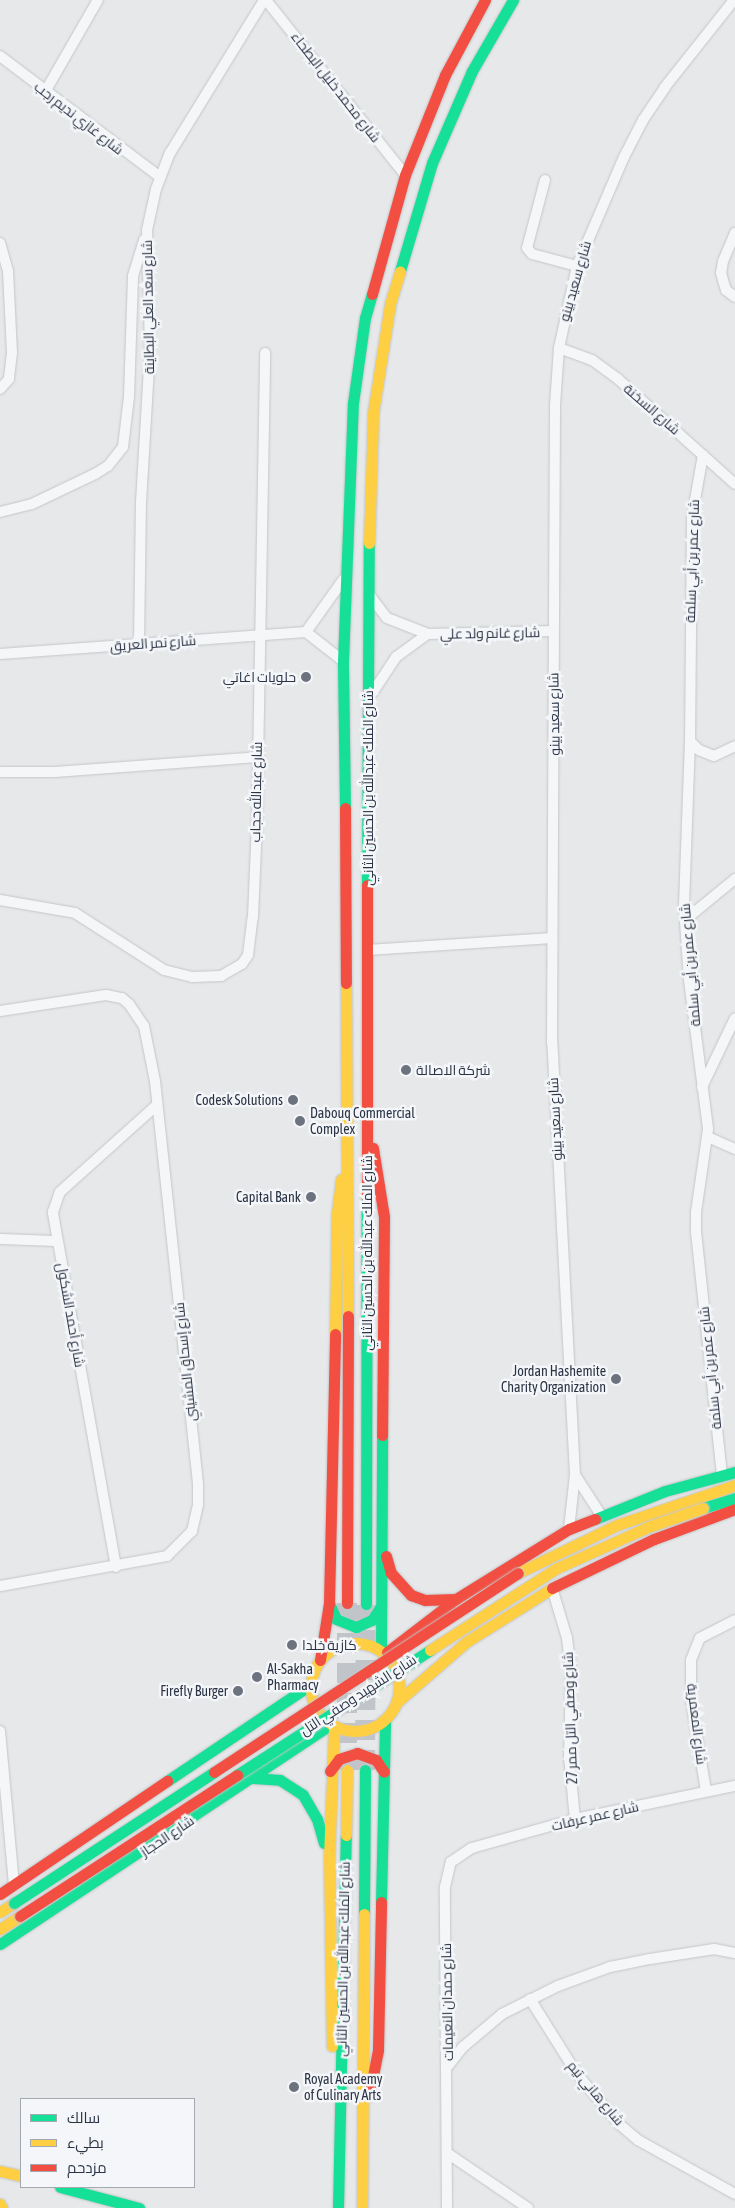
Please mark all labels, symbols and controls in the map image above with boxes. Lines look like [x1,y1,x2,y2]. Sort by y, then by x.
street label: شارع محمد خليل البطحاء [288,28,384,146]
street label: شارع غازي نديم رجب [31,78,127,158]
street label: شارع سعيد بينو [555,239,595,323]
street label: شارع سعد العلي البطاينة [138,240,158,374]
street label: شارع السخنة [620,380,684,438]
street label: شارع عمر بن أبي سلمة [681,499,703,623]
street label: شارع غانم ولد علي [440,624,540,642]
street label: شارع نمر العريق [109,632,197,654]
place label: حلويات اغاتي [223,669,296,685]
marker: حلويات اغاتي [300,671,312,683]
street label: شارع سعيد بينو [545,672,563,756]
street label: شارع الملك عبدالله بن الحسين الثاني [360,690,376,886]
street label: شارع عبدالله حجاب [247,741,265,843]
street label: شارع عمر بن أبي سلمة [676,903,704,1027]
place label: شركة الاصالة [416,1062,491,1078]
marker: شركة الاصالة [400,1064,412,1076]
street label: شارع سعيد بينو [544,1077,566,1161]
place label: Codesk Solutions [196,1092,283,1108]
marker: Codesk Solutions [287,1094,299,1106]
place label: Dabouq Commercial Complex [310,1105,415,1138]
marker: Dabouq Commercial Complex [294,1115,306,1127]
street label: شارع الملك عبدالله بن الحسين الثاني [359,1155,375,1351]
place label: Capital Bank [236,1189,301,1205]
marker: Capital Bank [305,1191,317,1203]
street label: شارع أحمد الشكول [54,1261,88,1369]
street label: شارع إسحاق المشيني [170,1302,200,1422]
street label: شارع عمر بن أبي سلمة [695,1306,725,1430]
place label: Jordan Hashemite Charity Organization [501,1363,606,1395]
marker: Jordan Hashemite Charity Organization [610,1373,622,1385]
place label: كازية خلدا [302,1637,357,1653]
marker: كازية خلدا [286,1639,298,1651]
street label: شارع الشهيد وصفي التل [297,1651,419,1739]
street label: شارع وصفي التل ممر 27 [559,1651,581,1785]
place label: Al-Sakha Pharmacy [267,1661,319,1694]
marker: Al-Sakha Pharmacy [251,1671,263,1683]
street label: شارع المعمرية [684,1682,710,1766]
place label: Firefly Burger [160,1683,228,1699]
marker: Firefly Burger [232,1685,244,1697]
street label: شارع عمر عرفات [550,1798,640,1834]
street label: شارع الحجاز [137,1812,197,1860]
street label: شارع الملك عبدالله بن الحسين الثاني [333,1861,353,2057]
street label: شارع حمدان النعيمات [438,1943,456,2061]
street label: شارع هاني تيم [564,2057,628,2129]
place label: Royal Academy of Culinary Arts [304,2071,383,2104]
marker: Royal Academy of Culinary Arts [288,2081,300,2093]
legend [20,2098,195,2188]
text: سالك [67,2109,100,2126]
text: بطيء [67,2134,104,2151]
text: مزدحم [67,2159,107,2176]

